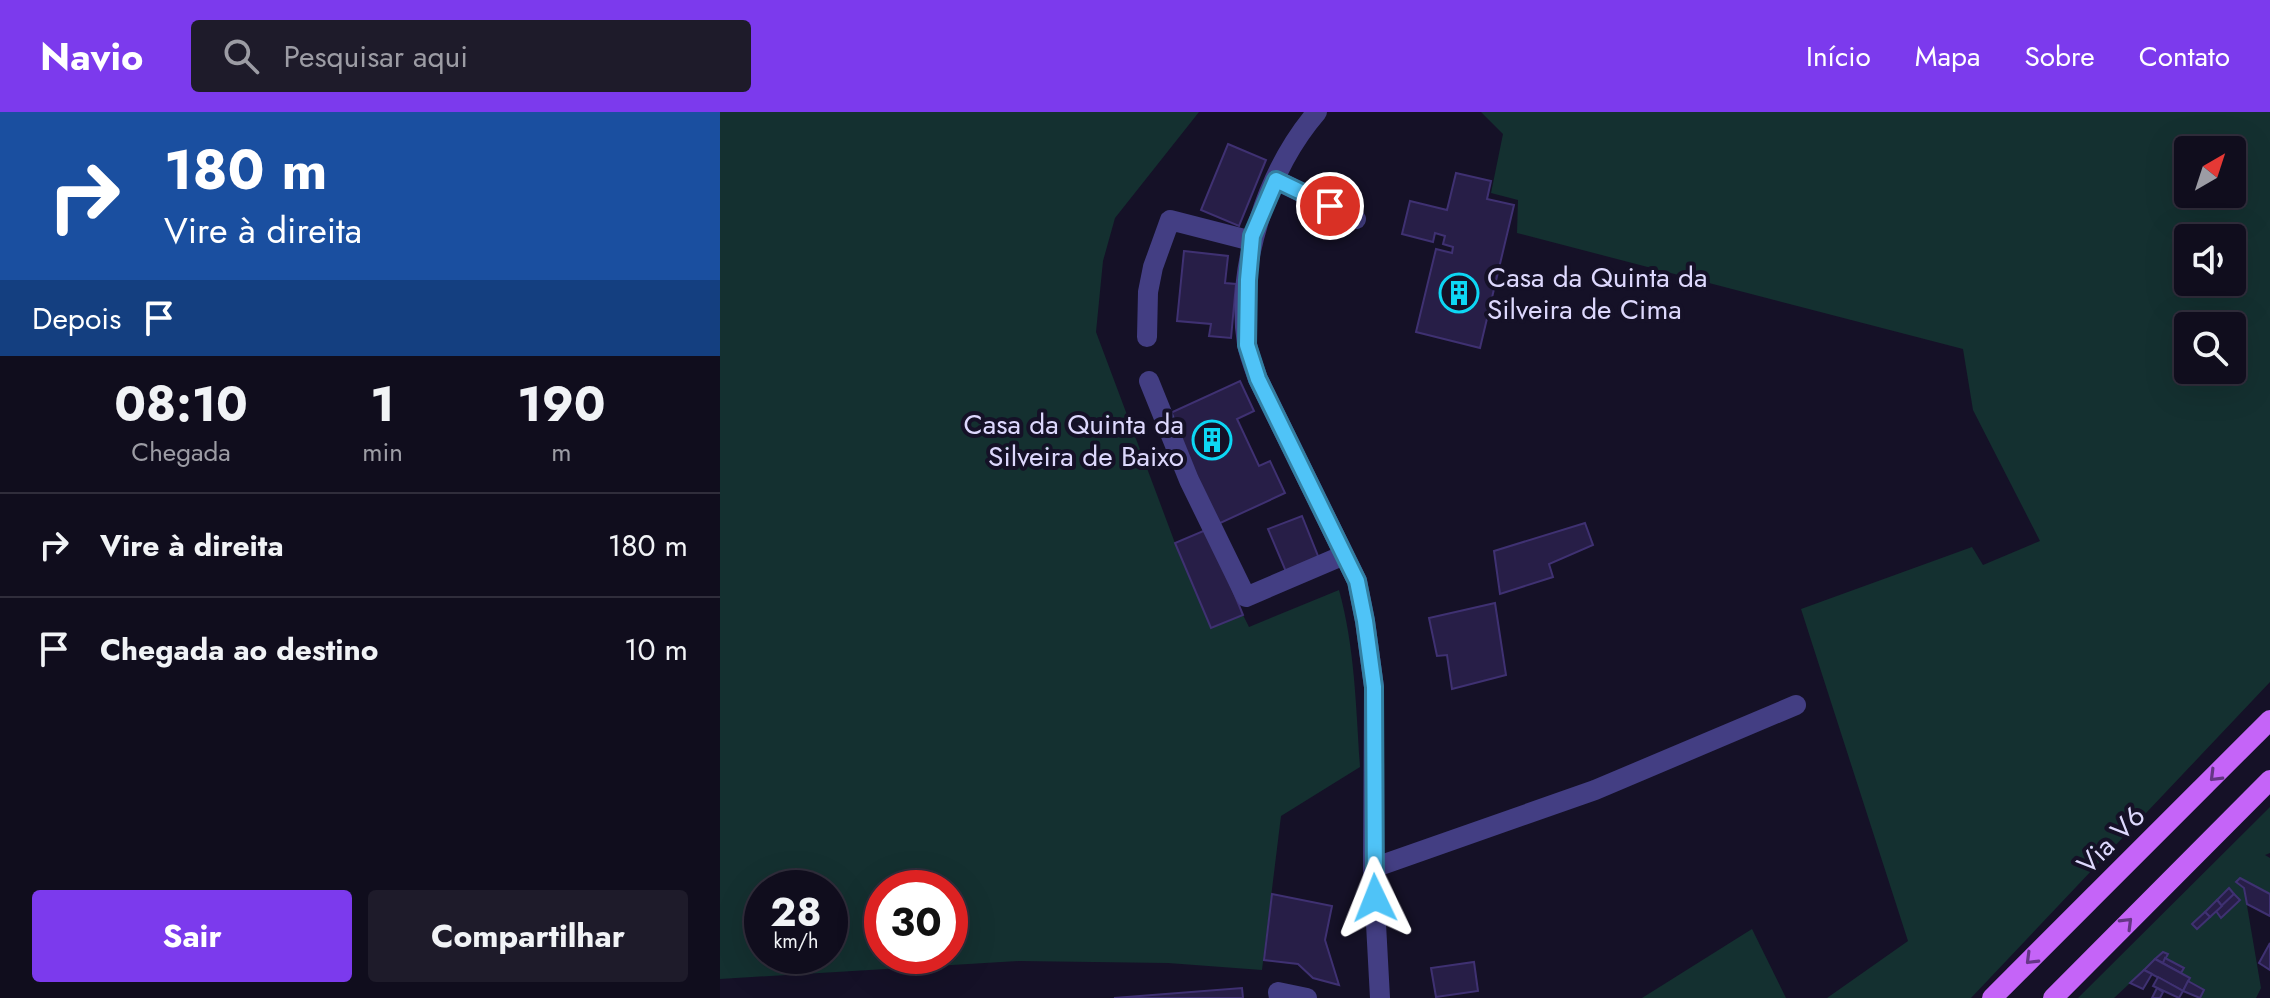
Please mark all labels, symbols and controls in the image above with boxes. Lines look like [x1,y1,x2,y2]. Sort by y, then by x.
search box [191,20,751,92]
text: Navio [40,29,143,84]
icon: search [219,34,263,78]
text: Pesquisar aqui [283,35,468,78]
text: Início [1806,36,1871,77]
text: Mapa [1915,36,1980,77]
text: Sobre [2024,36,2095,77]
text: Contato [2139,36,2230,77]
text: 180 m [164,129,327,210]
north arrow [2174,136,2246,208]
map controls [2174,136,2246,384]
icon: right [32,144,136,248]
pin [1296,172,1364,240]
icon: arrive [1308,184,1352,228]
text: Vire à direita [164,204,362,256]
button: sound [2174,224,2246,296]
place label: Casa da Quinta da Silveira de Cima [1487,257,1707,330]
building icon: Casa da Quinta da Silveira de Cima [1438,272,1480,314]
icon: arrive [137,296,181,340]
text: Depois [32,297,121,340]
button: search [2174,312,2246,384]
text: 08:10 [114,370,248,439]
text: 1 [370,370,395,439]
text: 190 [517,370,606,439]
place label: Casa da Quinta da Silveira de Baixo [964,404,1184,477]
building icon: Casa da Quinta da Silveira de Baixo [1191,419,1233,461]
text: Chegada [131,433,231,471]
text: min [362,433,403,471]
text: m [551,433,572,471]
icon: right [32,523,76,567]
text: Vire à direita [100,524,284,567]
text: 180 m [608,524,688,567]
icon: arrive [32,627,76,671]
text: Chegada ao destino [100,628,378,671]
text: 10 m [624,628,688,671]
one-way arrow [2210,767,2224,781]
street label: Via V6 [2067,796,2155,884]
position arrow [1333,856,1417,940]
speed limit sign: 30 [864,870,968,974]
text: 28 [770,883,822,941]
button: Sair [32,890,352,982]
button: Compartilhar [368,890,688,982]
one-way arrow [2118,918,2132,932]
text: km/h [773,927,819,956]
one-way arrow [2026,950,2040,964]

